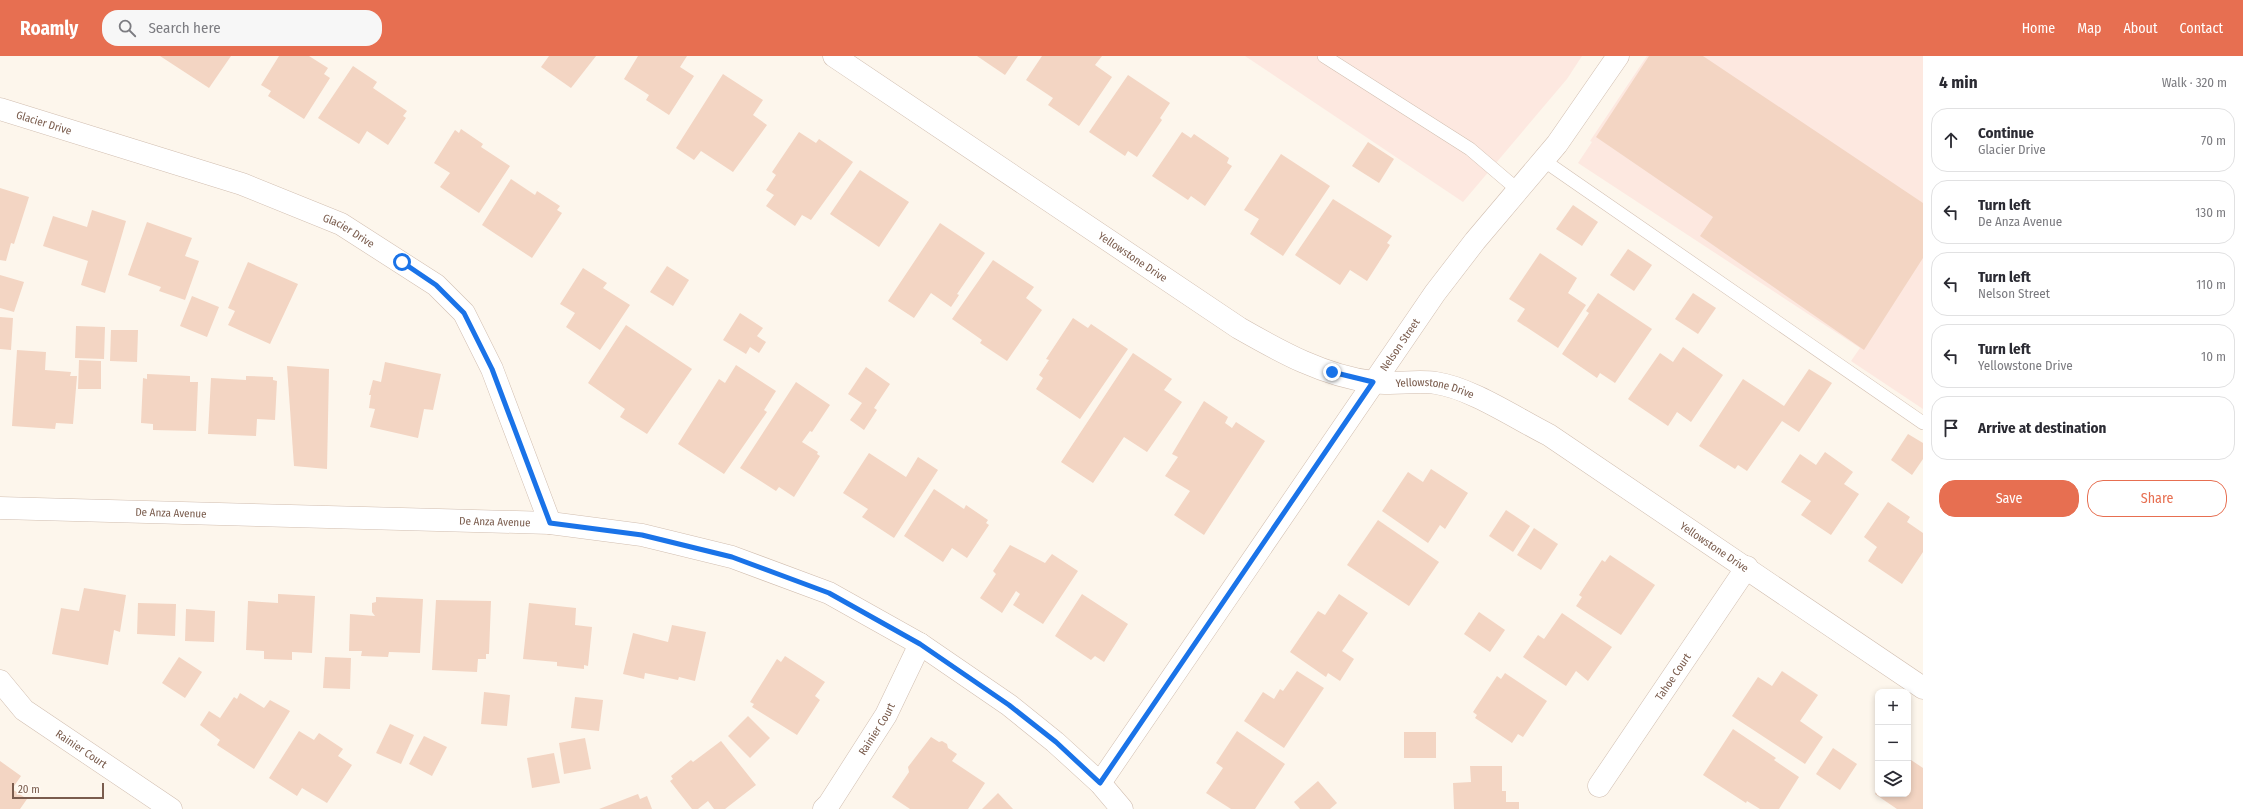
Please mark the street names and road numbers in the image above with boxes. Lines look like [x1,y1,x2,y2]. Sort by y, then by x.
street label: Glacier Drive [15,108,73,138]
street label: Glacier Drive [321,211,377,251]
street label: Yellowstone Drive [1096,229,1169,285]
street label: Nelson Street [1378,316,1423,374]
street label: Yellowstone Drive [1395,376,1476,401]
street label: De Anza Avenue [135,506,207,521]
street label: De Anza Avenue [459,515,531,529]
street label: Yellowstone Drive [1677,519,1751,575]
street label: Tahoe Court [1653,651,1694,703]
street label: Rainier Court [856,701,898,758]
street label: Rainier Court [53,727,110,771]

